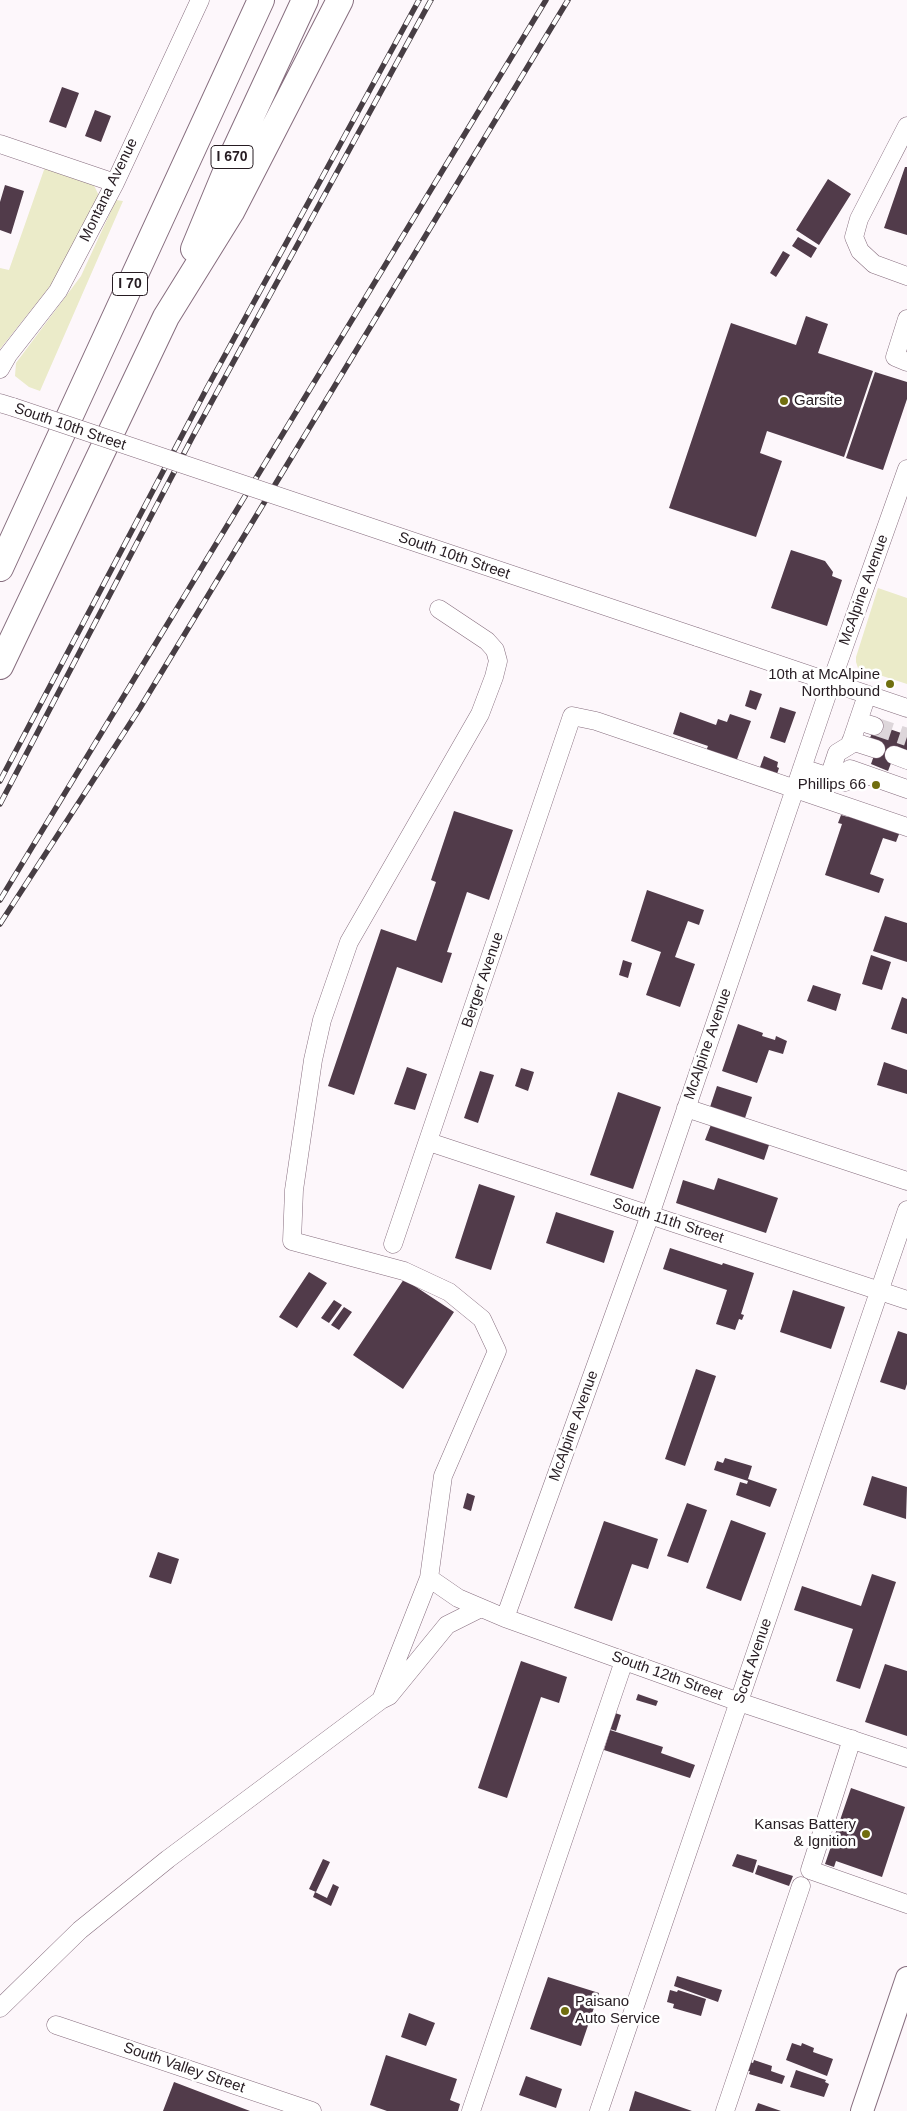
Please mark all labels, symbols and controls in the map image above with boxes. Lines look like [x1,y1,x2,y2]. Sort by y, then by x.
street label: Montana Avenue [76,135,142,245]
road number: I 670 [211,146,253,168]
road number: I 70 [112,272,148,296]
place label: Garsite [794,392,842,410]
marker: Garsite [778,395,790,407]
street label: South 10th Street [12,399,128,455]
street label: South 10th Street [396,528,512,584]
street label: McAlpine Avenue [836,532,892,648]
place label: 10th at McAlpine Northbound [768,666,880,701]
marker: 10th at McAlpine Northbound [884,678,896,690]
place label: Phillips 66 [798,776,866,794]
marker: Phillips 66 [870,779,882,791]
street label: Berger Avenue [458,930,508,1030]
street label: McAlpine Avenue [681,986,735,1102]
street label: South 11th Street [610,1195,726,1247]
street label: McAlpine Avenue [546,1368,602,1484]
street label: Scott Avenue [730,1616,776,1706]
street label: South 12th Street [609,1648,725,1704]
place label: Kansas Battery & Ignition [754,1816,856,1851]
marker: Kansas Battery & Ignition [860,1828,872,1840]
place label: Paisano Auto Service [575,1993,660,2028]
marker: Paisano Auto Service [559,2005,571,2017]
street label: South Valley Street [121,2039,247,2097]

